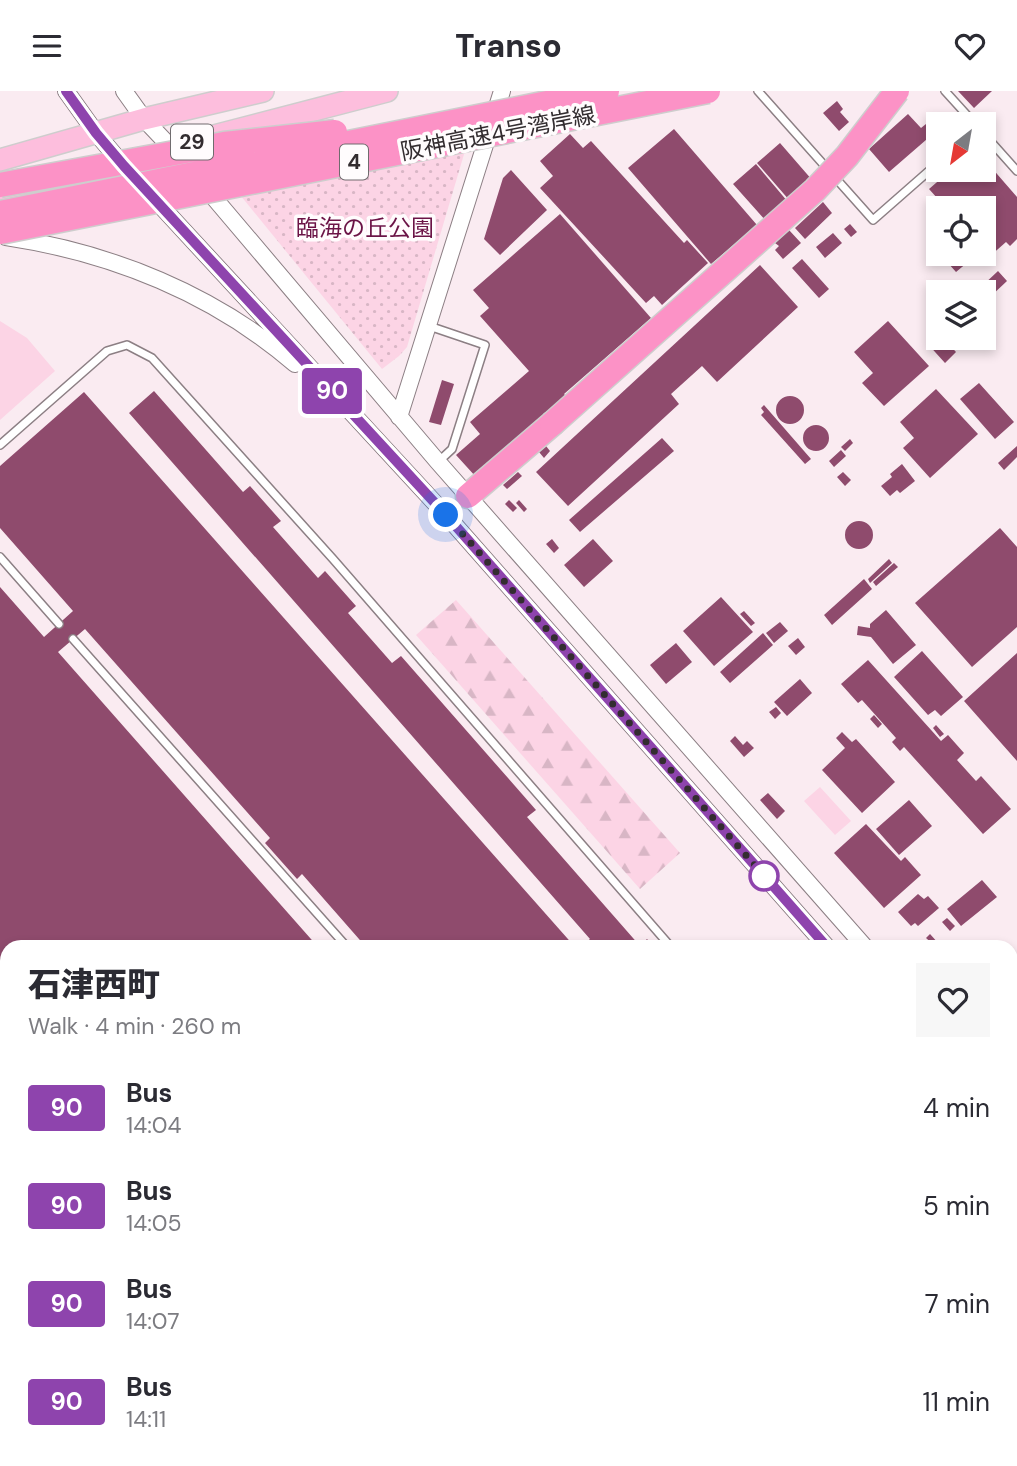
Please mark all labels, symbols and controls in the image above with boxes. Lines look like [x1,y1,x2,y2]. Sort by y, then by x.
text: Transo [455,25,562,67]
icon: menu [28,27,66,65]
icon: heart [951,27,989,65]
street label: 阪神高速4号湾岸線 [398,99,598,167]
north arrow [926,112,996,182]
map controls [926,112,996,350]
road number: 29 [171,125,213,159]
road number: 4 [340,145,368,179]
button: locate [926,196,996,266]
park label: 臨海の丘公園 [296,213,434,243]
button: layers [926,280,996,350]
line badge: 90 [300,368,364,414]
text: 90 [316,375,348,406]
your location [428,497,463,532]
unlabelled marker [749,861,779,891]
text: 石津西町 [28,963,160,1006]
button: heart [916,963,990,1037]
text: Walk · 4 min · 260 m [28,1011,241,1041]
text: Bus [126,1076,172,1110]
text: 4 min [923,1091,990,1125]
text: 90 [50,1092,83,1123]
text: 14:04 [126,1110,181,1140]
text: Bus [126,1174,172,1208]
text: 5 min [923,1189,990,1223]
text: 90 [50,1190,83,1221]
text: 14:05 [126,1208,182,1238]
text: Bus [126,1272,172,1306]
text: 7 min [925,1287,990,1321]
text: 90 [50,1288,83,1319]
text: 14:07 [126,1306,179,1336]
text: Bus [126,1370,172,1404]
text: 11 min [923,1385,990,1419]
text: 90 [50,1386,83,1417]
text: 14:11 [126,1404,166,1434]

